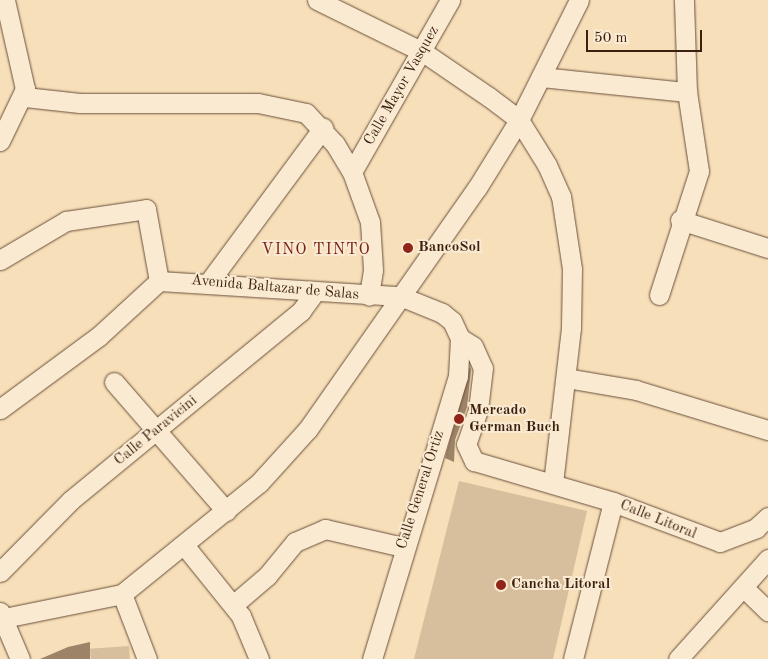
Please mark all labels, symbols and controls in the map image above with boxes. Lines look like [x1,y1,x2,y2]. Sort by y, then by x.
scale bar [588,20,704,52]
street label: Calle Mayor Vasquez [361,23,443,149]
text: 50 m [594,31,628,46]
place label: BancoSol [418,239,481,257]
district label: VINO TINTO [260,240,372,260]
marker: BancoSol [402,242,414,254]
street label: Avenida Baltazar de Salas [190,272,360,304]
street label: Calle Paravicini [111,392,201,470]
place label: Mercado German Buch [469,401,560,436]
marker: Mercado German Buch [453,413,465,425]
street label: Calle General Ortiz [393,428,449,552]
street label: Calle Litoral [617,496,699,544]
place label: Cancha Litoral [511,576,610,594]
marker: Cancha Litoral [495,579,507,591]

